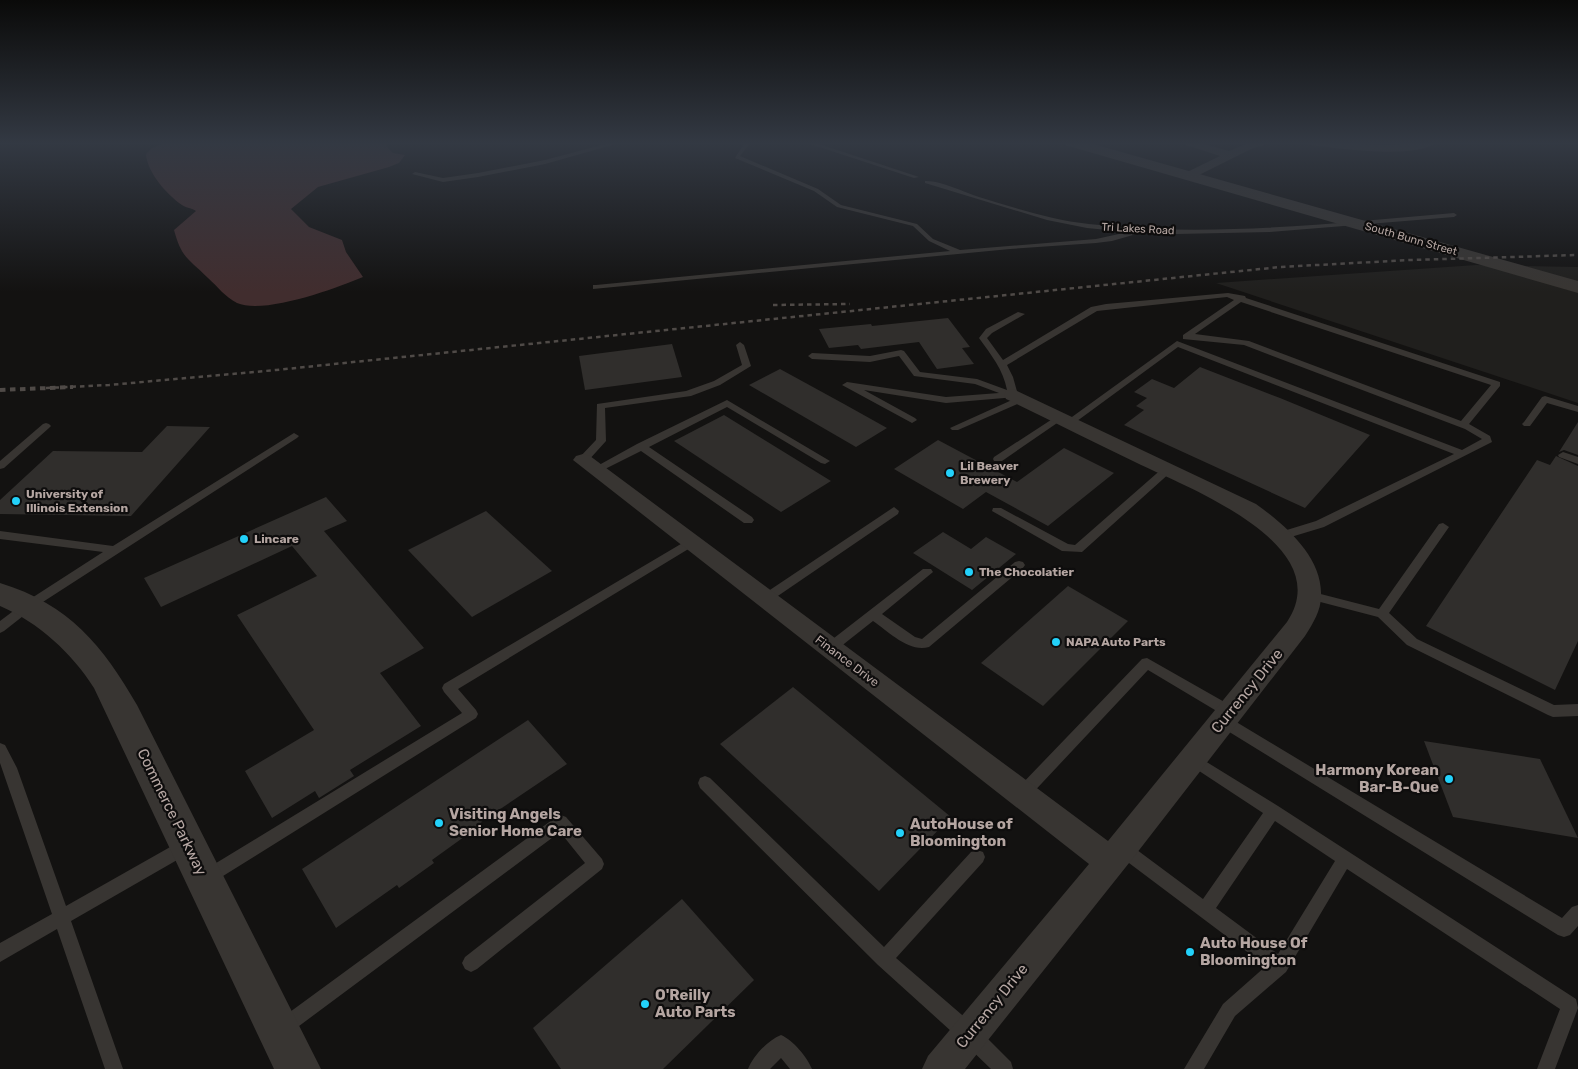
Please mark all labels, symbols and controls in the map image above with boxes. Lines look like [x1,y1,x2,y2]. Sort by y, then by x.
street label: South Bunn Street [1363,220,1459,259]
street label: Tri Lakes Road [1101,221,1175,237]
place label: Lil Beaver Brewery [960,459,1019,487]
marker: Lil Beaver Brewery [944,467,956,479]
place label: University of Illinois Extension [26,487,128,515]
marker: University of Illinois Extension [10,495,22,507]
place label: Lincare [254,532,299,546]
marker: Lincare [238,533,250,545]
place label: The Chocolatier [979,565,1074,579]
marker: The Chocolatier [963,566,975,578]
street label: Finance Drive [812,632,882,690]
place label: NAPA Auto Parts [1066,635,1166,649]
marker: NAPA Auto Parts [1050,636,1062,648]
street label: Currency Drive [1207,645,1287,737]
street label: Commerce Parkway [133,746,211,878]
place label: Harmony Korean Bar-B-Que [1315,761,1439,796]
marker: Harmony Korean Bar-B-Que [1443,773,1455,785]
place label: Visiting Angels Senior Home Care [449,805,582,840]
place label: AutoHouse of Bloomington [910,815,1013,850]
marker: Visiting Angels Senior Home Care [433,817,445,829]
marker: AutoHouse of Bloomington [894,827,906,839]
place label: Auto House Of Bloomington [1200,934,1308,969]
marker: Auto House Of Bloomington [1184,946,1196,958]
street label: Currency Drive [952,960,1032,1052]
place label: O'Reilly Auto Parts [655,986,736,1021]
marker: O'Reilly Auto Parts [639,998,651,1010]

